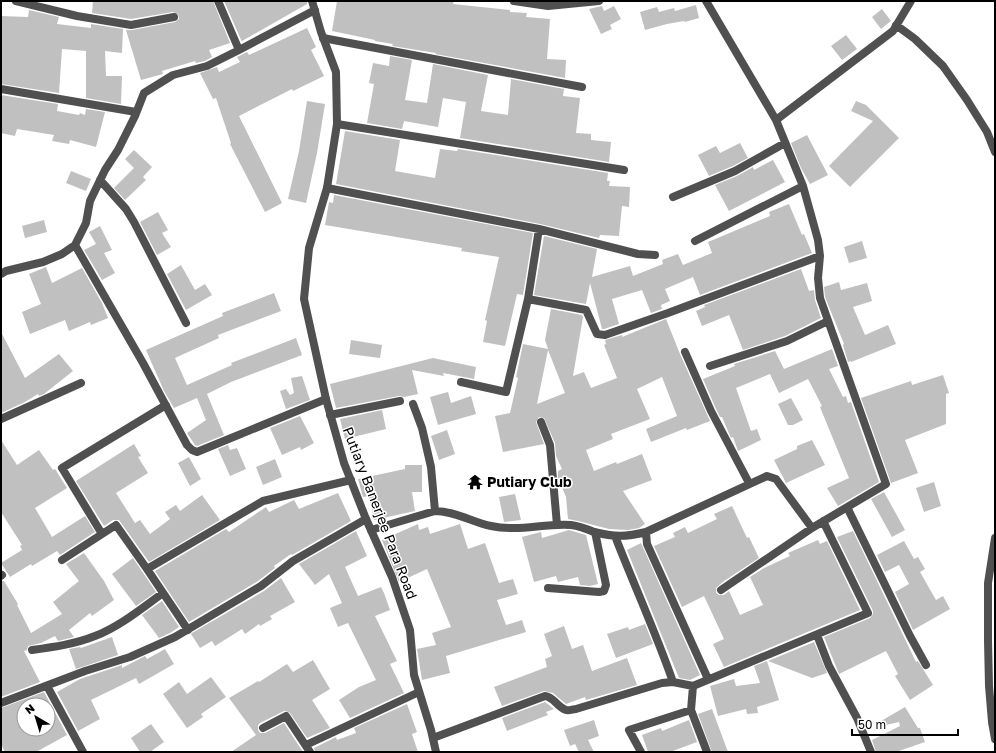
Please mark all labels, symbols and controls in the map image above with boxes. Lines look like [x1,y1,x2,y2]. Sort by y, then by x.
street label: Putiary Banerjee Para Road [340,424,421,601]
temple icon: Putiary Club [466,473,484,491]
place label: Putiary Club [487,473,572,490]
north arrow [16,697,56,737]
text: N [22,701,37,716]
scale bar [852,711,958,737]
text: 50 m [858,717,886,732]

